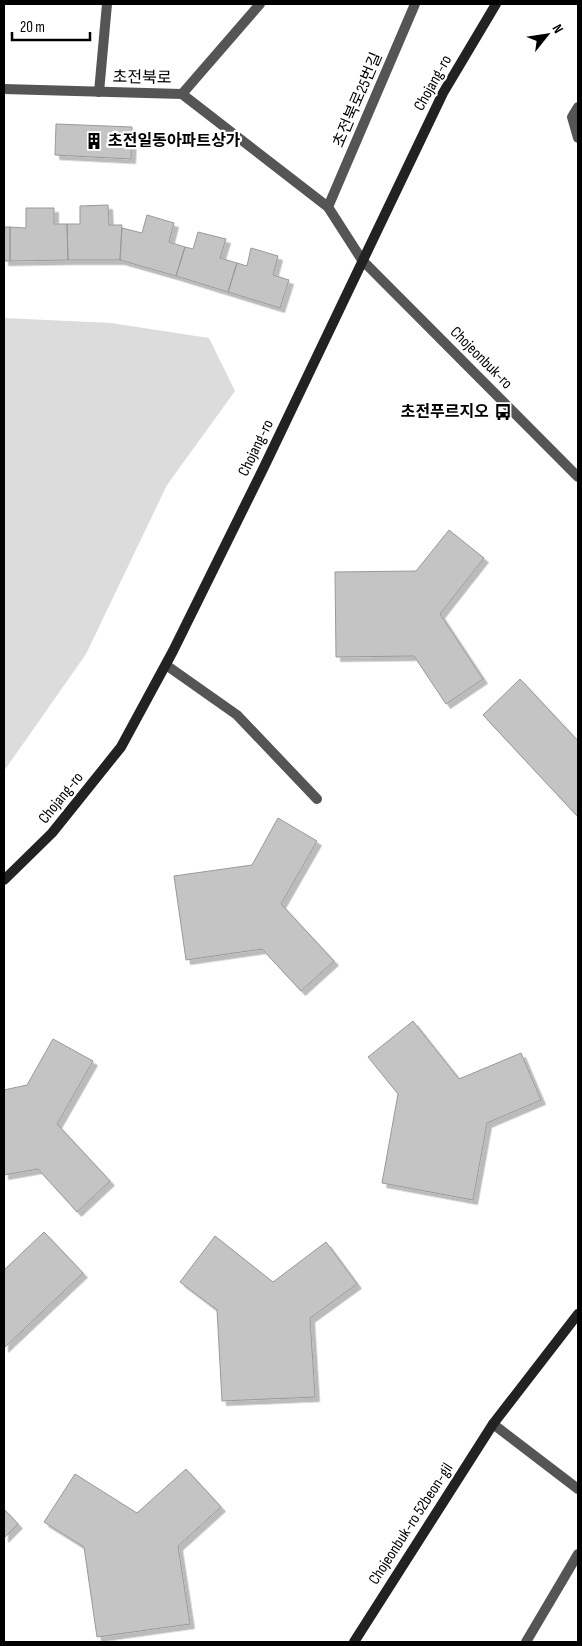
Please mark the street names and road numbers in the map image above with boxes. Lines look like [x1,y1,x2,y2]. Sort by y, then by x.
street label: 초전북로25번길 [329,50,387,150]
street label: Chojang-ro [410,52,456,114]
street label: 초전북로 [112,68,172,88]
street label: Chojeonbuk-ro [446,323,516,393]
street label: Chojang-ro [234,417,278,479]
street label: Chojang-ro [35,768,87,828]
street label: Chojeonbuk-ro 52beon-gil [365,1460,457,1588]

